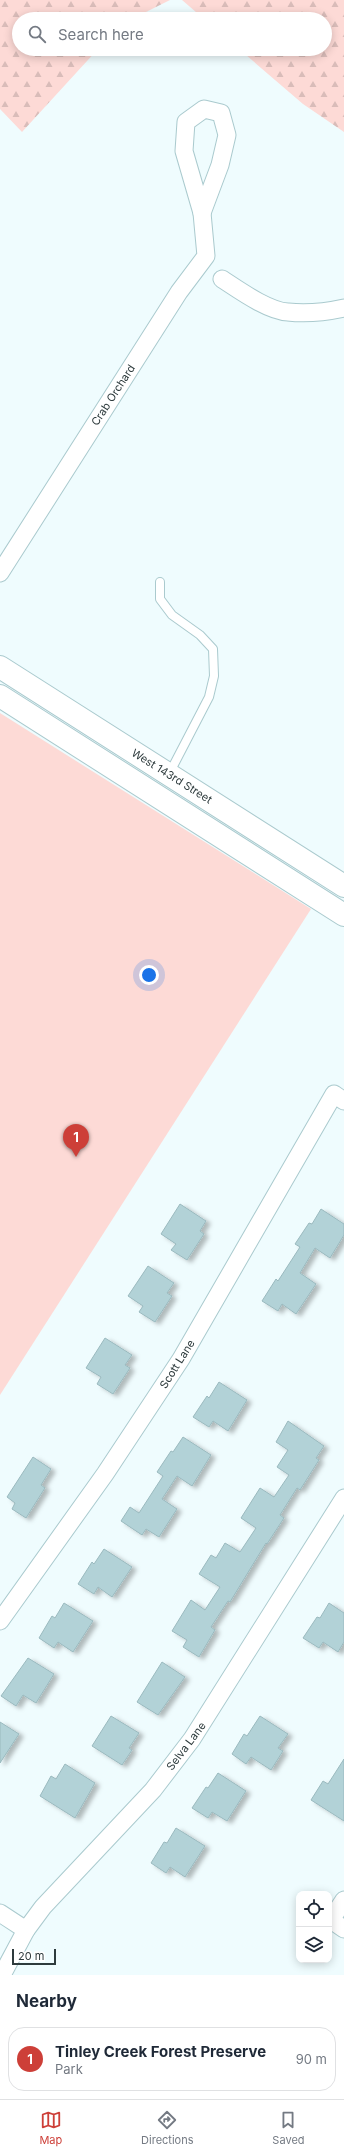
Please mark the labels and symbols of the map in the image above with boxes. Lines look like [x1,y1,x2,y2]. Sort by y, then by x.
street label: Crab Orchard [88,362,138,428]
street label: West 143rd Street [129,746,215,807]
your location [139,965,159,985]
pin: 1 [63,1124,89,1157]
street label: Scott Lane [156,1337,198,1391]
street label: Selva Lane [163,1719,209,1773]
scale bar [12,1947,56,1966]

